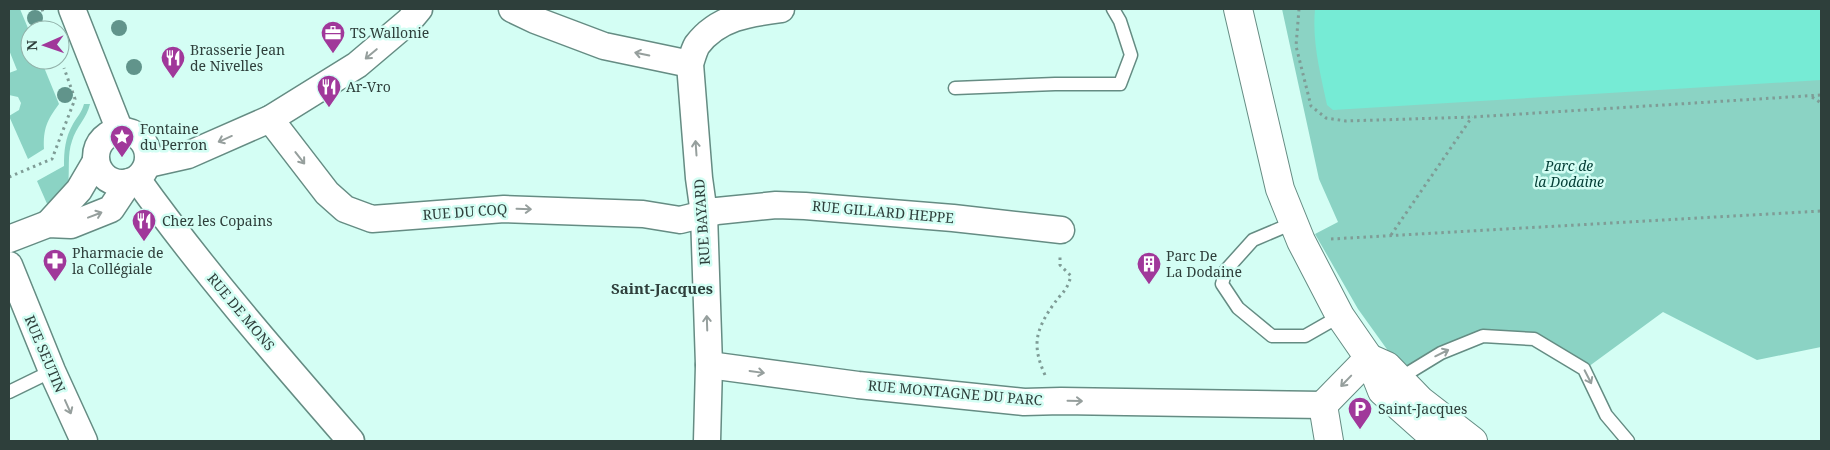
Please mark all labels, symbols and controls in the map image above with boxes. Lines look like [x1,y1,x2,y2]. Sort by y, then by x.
north arrow [20,20,70,70]
office icon: TS Wallonie [320,20,346,54]
place label: TS Wallonie [350,23,429,42]
text: N [22,40,41,51]
place label: Brasserie Jean de Nivelles [190,40,285,75]
restaurant icon: Brasserie Jean de Nivelles [160,45,186,79]
one-way arrow [364,48,377,60]
one-way arrow [635,49,651,58]
restaurant icon: Ar-Vro [316,74,342,108]
place label: Ar-Vro [346,77,391,96]
place label: Fontaine du Perron [140,119,207,154]
place icon: Fontaine du Perron [109,124,135,158]
one-way arrow [218,135,233,145]
one-way arrow [692,140,701,156]
one-way arrow [294,151,305,164]
park label: Parc de la Dodaine [1534,156,1604,191]
street label: RUE BAYARD [689,178,714,266]
street label: RUE GILLARD HEPPE [811,196,955,227]
street label: RUE DU COQ [422,199,508,224]
one-way arrow [516,205,532,214]
restaurant icon: Chez les Copains [131,208,157,242]
one-way arrow [87,210,102,219]
place label: Chez les Copains [162,211,273,230]
place label: Pharmacie de la Collégiale [72,243,164,278]
place label: Parc De La Dodaine [1166,246,1242,281]
pharmacy icon: Pharmacie de la Collégiale [42,248,68,282]
building icon: Parc De La Dodaine [1136,251,1162,285]
street label: RUE DE MONS [203,269,279,354]
district label: Saint-Jacques [611,278,713,298]
street label: RUE SEUTIN [21,312,70,396]
one-way arrow [703,315,712,331]
one-way arrow [1434,348,1449,357]
one-way arrow [749,367,765,377]
one-way arrow [1583,369,1593,384]
street label: RUE MONTAGNE DU PARC [867,375,1043,410]
one-way arrow [1340,375,1352,388]
one-way arrow [1067,396,1083,406]
parking icon: Saint-Jacques [1347,396,1373,430]
one-way arrow [64,399,74,414]
place label: Saint-Jacques [1378,399,1467,418]

